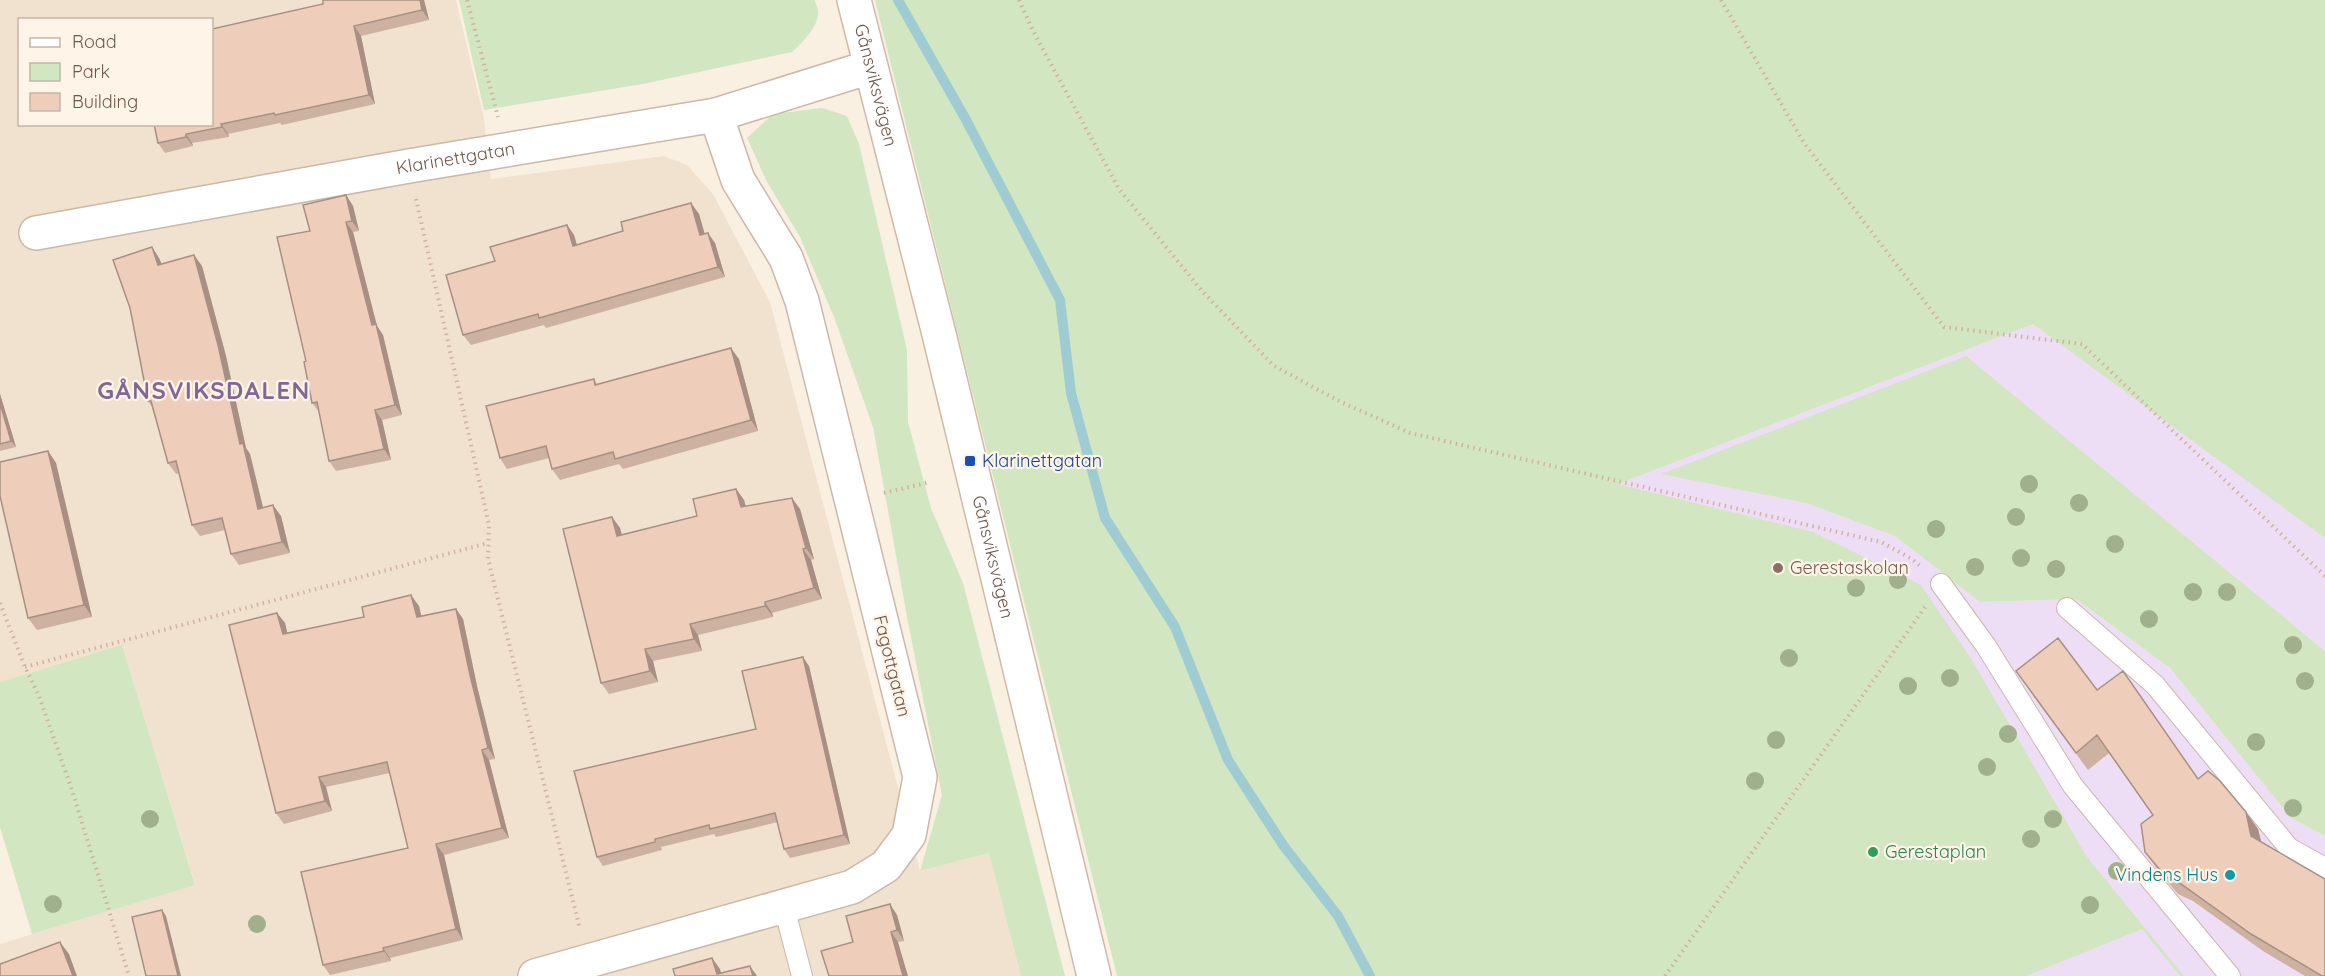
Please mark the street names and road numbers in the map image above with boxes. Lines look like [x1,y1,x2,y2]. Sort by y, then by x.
street label: Gånsviksvägen [850,21,903,149]
street label: Klarinettgatan [394,137,517,179]
street label: Gånsviksvägen [967,493,1019,621]
street label: Fagottgatan [869,613,916,719]

